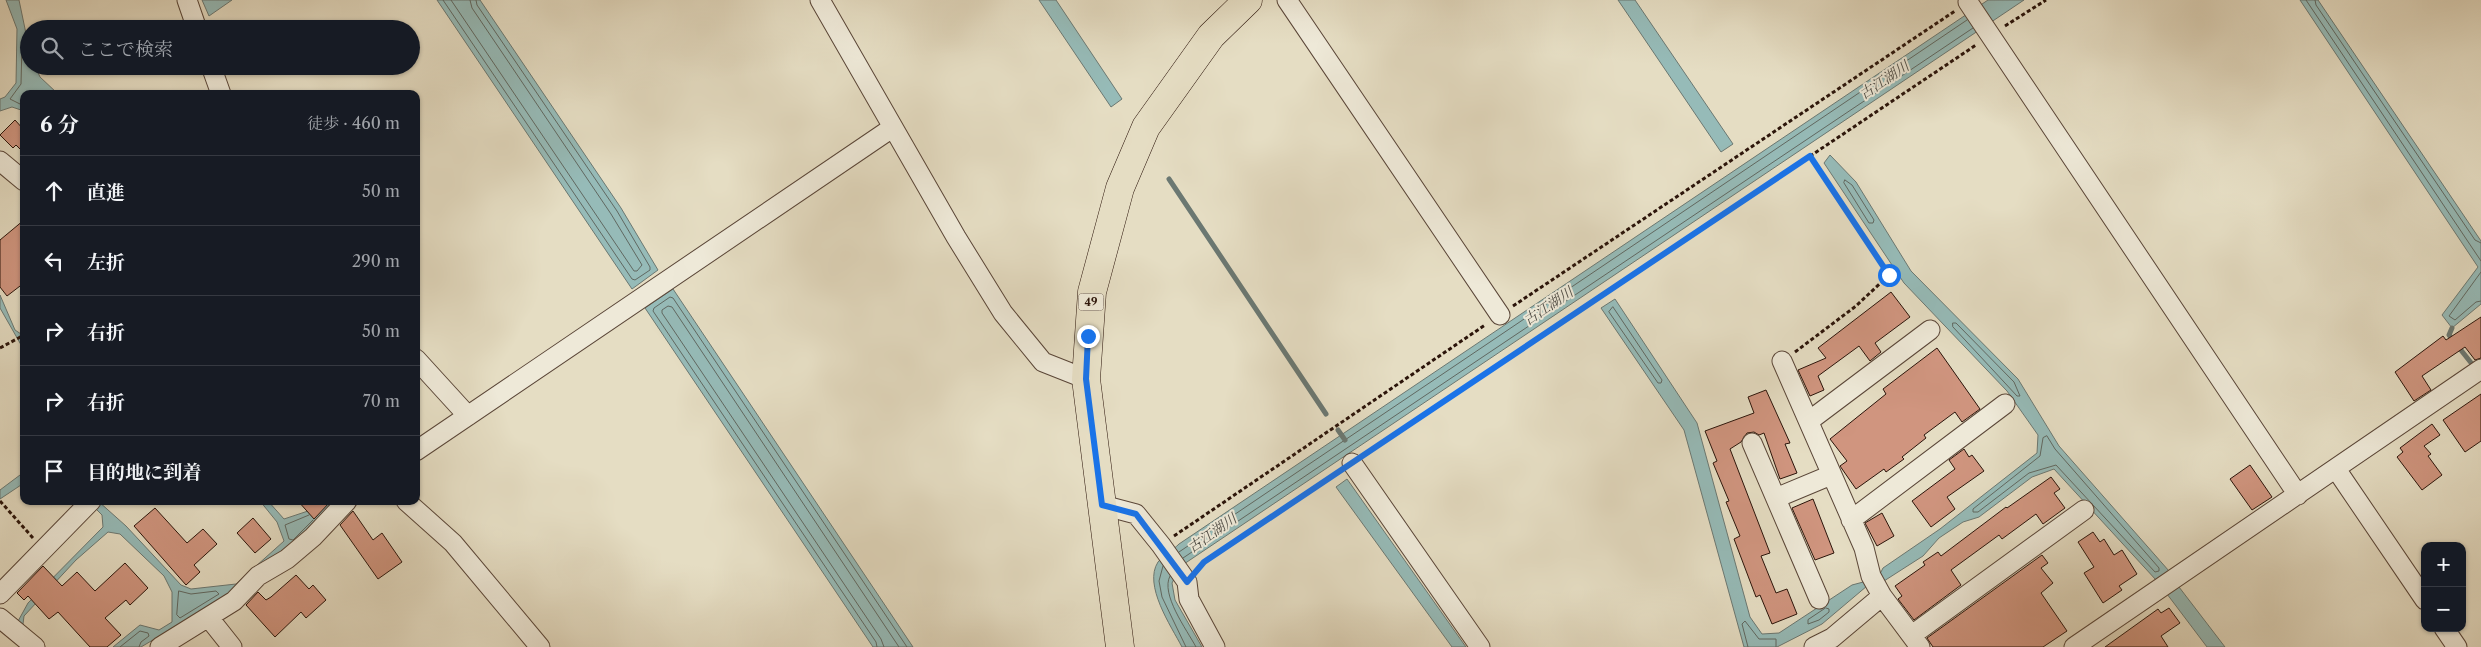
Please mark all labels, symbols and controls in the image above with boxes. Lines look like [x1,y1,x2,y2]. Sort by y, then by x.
search box [20,20,420,75]
icon: search [38,34,66,62]
text: ここで検索 [78,38,173,61]
water label: 古江湖川 [1856,56,1914,103]
text: 6 分 [40,112,79,137]
text: 徒歩 · 460 m [307,113,400,133]
icon: ahead [40,177,68,205]
text: 直進 [87,181,125,204]
text: 50 m [362,181,400,201]
icon: left [40,247,68,275]
text: 左折 [87,251,125,274]
text: 290 m [352,251,400,271]
route start [1878,264,1901,287]
water label: 古江湖川 [1520,282,1578,329]
road number: 49 [1078,294,1104,310]
icon: right [40,317,68,345]
text: 右折 [87,321,125,344]
text: 50 m [362,321,400,341]
route end [1077,325,1100,348]
icon: right [40,387,68,415]
text: 右折 [87,391,125,414]
text: 70 m [363,391,400,411]
icon: arrive [40,457,68,485]
text: 目的地に到着 [87,461,201,484]
water label: 古江湖川 [1184,508,1242,556]
map controls [2421,542,2466,632]
button: + [2421,542,2466,587]
button: − [2421,587,2466,632]

